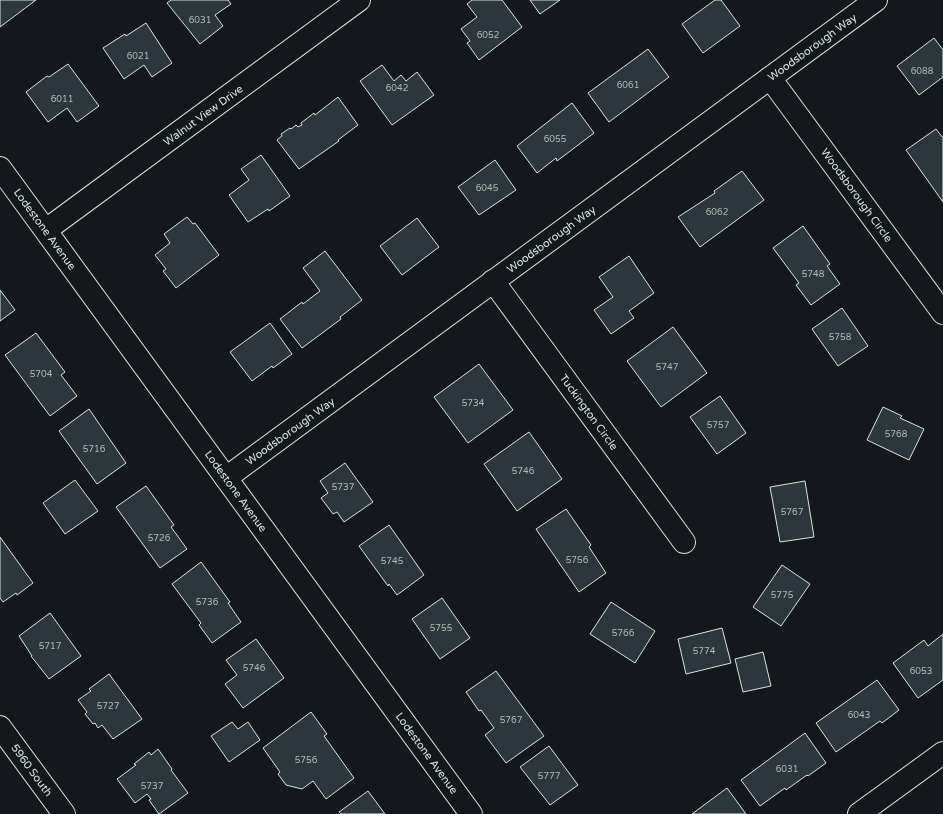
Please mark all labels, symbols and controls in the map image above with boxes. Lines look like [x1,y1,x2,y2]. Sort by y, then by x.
street label: Woodsborough Way [765,11,859,84]
house number: 6031 [189,15,211,26]
house number: 6052 [477,30,499,41]
house number: 6021 [127,51,149,62]
house number: 6088 [911,66,934,77]
house number: 6061 [617,80,639,91]
street label: Walnut View Drive [161,82,246,149]
house number: 6042 [386,83,408,94]
house number: 6011 [51,94,73,105]
house number: 6055 [544,134,567,145]
street label: Woodsborough Circle [818,146,895,245]
house number: 6045 [476,183,499,194]
street label: Lodestone Avenue [11,186,78,273]
street label: Woodsborough Way [504,203,598,276]
house number: 6062 [706,207,728,218]
house number: 5748 [802,269,825,280]
house number: 5758 [829,332,852,343]
house number: 5747 [656,362,679,373]
house number: 5704 [30,369,53,380]
street label: Tuckington Circle [557,372,620,453]
street label: Woodsborough Way [243,395,337,468]
house number: 5734 [462,398,485,409]
house number: 5757 [707,420,730,431]
house number: 5768 [885,429,908,440]
house number: 5716 [83,444,106,455]
street label: Lodestone Avenue [202,448,269,535]
house number: 5746 [512,466,535,477]
house number: 5737 [332,482,355,493]
house number: 5767 [781,507,804,518]
house number: 5726 [148,533,171,544]
house number: 5756 [566,555,589,566]
house number: 5745 [381,556,404,567]
house number: 5775 [771,590,794,601]
house number: 5736 [196,597,219,608]
house number: 5755 [430,623,453,634]
house number: 5766 [612,628,635,639]
house number: 5717 [39,641,62,652]
house number: 5774 [693,646,716,657]
house number: 5746 [243,663,266,674]
house number: 6053 [910,666,932,677]
house number: 5727 [97,701,120,712]
street label: Lodestone Avenue [393,710,460,797]
house number: 6043 [848,710,870,721]
house number: 5767 [500,715,523,726]
street label: 5960 South [8,742,55,799]
house number: 5756 [295,755,318,766]
house number: 6031 [776,764,798,775]
house number: 5777 [538,771,561,782]
house number: 5737 [141,781,164,792]

